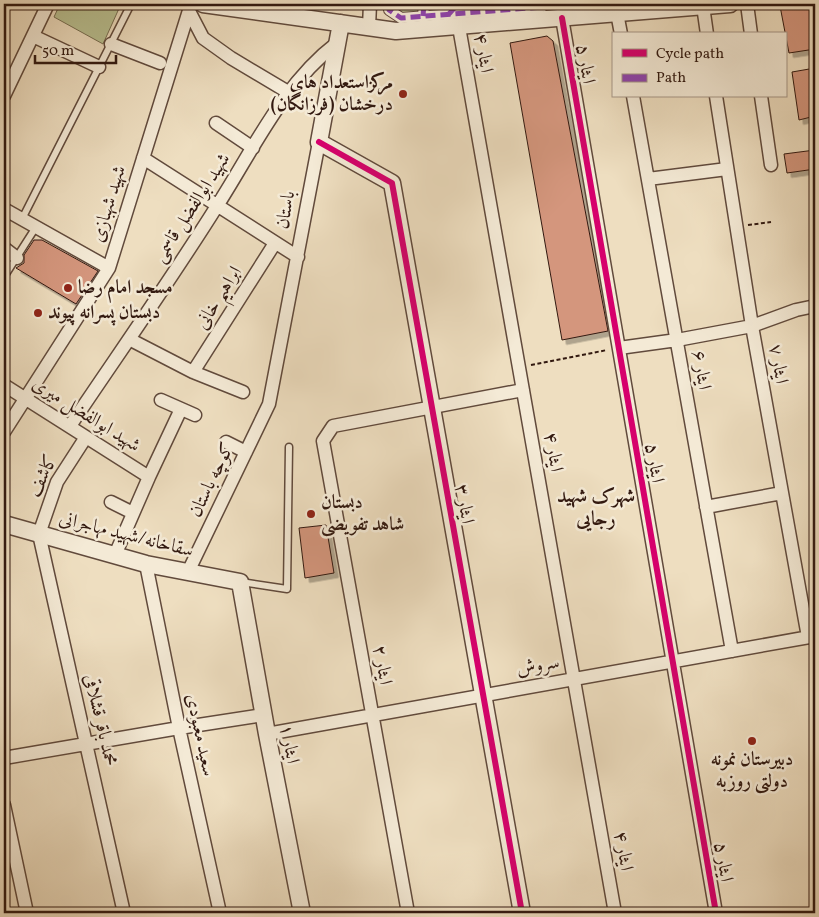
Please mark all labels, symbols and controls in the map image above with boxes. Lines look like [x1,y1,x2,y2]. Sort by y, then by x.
street label: ایثار ۴ [467,31,499,75]
scale bar [35,32,116,64]
legend [612,32,786,98]
text: 50 m [42,41,74,62]
street label: ایثار ۵ [569,42,601,86]
text: Cycle path [656,44,724,65]
text: Path [656,68,686,89]
place label: مرکزاستعداد های درخشان (فرزانگان) [270,70,393,118]
marker: مرکزاستعداد های درخشان (فرزانگان) [397,88,409,100]
street label: شهید ابوالفضل قاسمی [147,148,237,268]
street label: شهید شهبازی [85,162,133,246]
street label: باستان [270,189,302,231]
street label: ابراهیم خانی [189,261,253,337]
place label: مسجد امام رضا [78,275,173,304]
marker: مسجد امام رضا [62,282,74,294]
place label: دبستان پسرانه پیوند [48,300,160,326]
marker: دبستان پسرانه پیوند [32,307,44,319]
street label: ایثار ۷ [762,342,794,386]
street label: ایثار ۶ [685,348,717,392]
street label: شهید ابوالفضل میری [27,371,145,459]
street label: ایثار ۴ [537,430,569,474]
street label: کوچه باستان [183,438,241,522]
street label: ایثار ۵ [638,441,670,485]
street label: کاشف [22,450,64,502]
street label: ایثار ۳ [448,482,480,526]
district label: شهرک شهید رجایی [557,483,635,534]
place label: دبستان شاهد تفویضی [321,490,404,538]
street label: سقاخانه/شهید مهاجرانی [56,506,196,564]
marker: دبستان شاهد تفویضی [305,508,317,520]
street label: ایثار ۲ [366,643,398,687]
street label: سروش [514,649,562,683]
street label: محمد باقر قشلاقی [77,671,123,769]
street label: سعید معبودی [179,691,221,779]
street label: ایثار ۱ [272,722,306,766]
marker: دبیرستان نمونه دولتی روزبه [746,735,758,747]
place label: دبیرستان نمونه دولتی روزبه [711,747,793,795]
street label: ایثار ۴ [607,829,639,873]
street label: ایثار ۵ [707,840,739,884]

